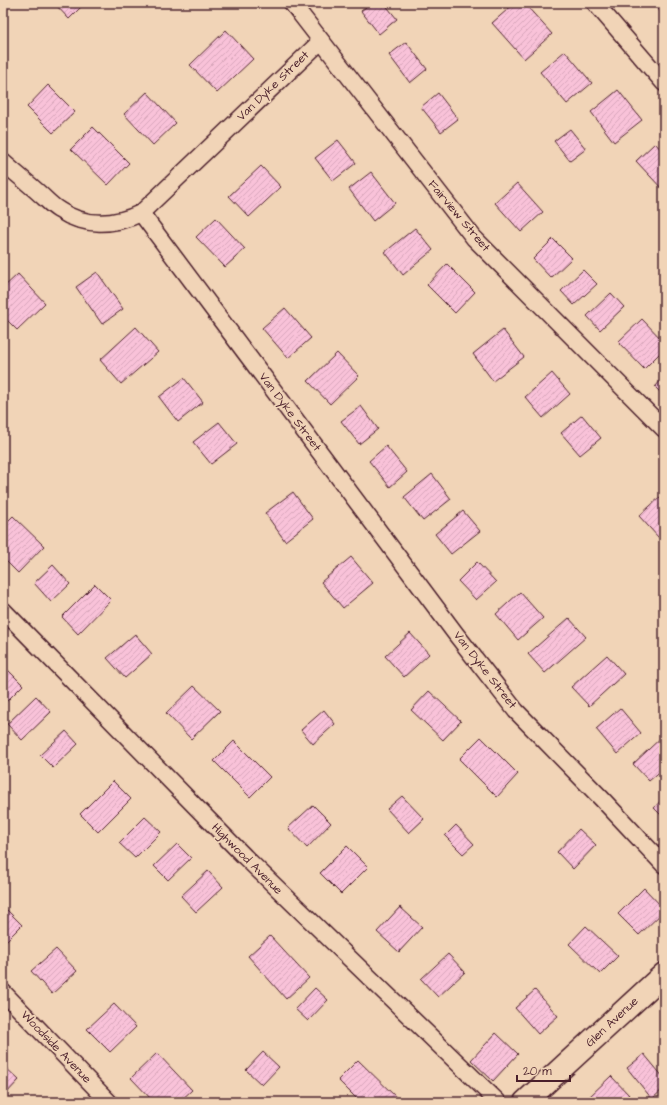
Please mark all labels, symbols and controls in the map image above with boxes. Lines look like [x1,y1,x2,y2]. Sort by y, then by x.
street label: Van Dyke Street [233,47,314,126]
street label: Fairview Street [424,176,494,256]
street label: Van Dyke Street [254,369,325,456]
street label: Van Dyke Street [448,628,521,713]
street label: Highwood Avenue [207,820,287,899]
street label: Glen Avenue [582,993,642,1051]
street label: Woodside Avenue [17,1007,96,1088]
scale bar [517,1057,570,1083]
text: 20 m [523,1063,552,1080]

